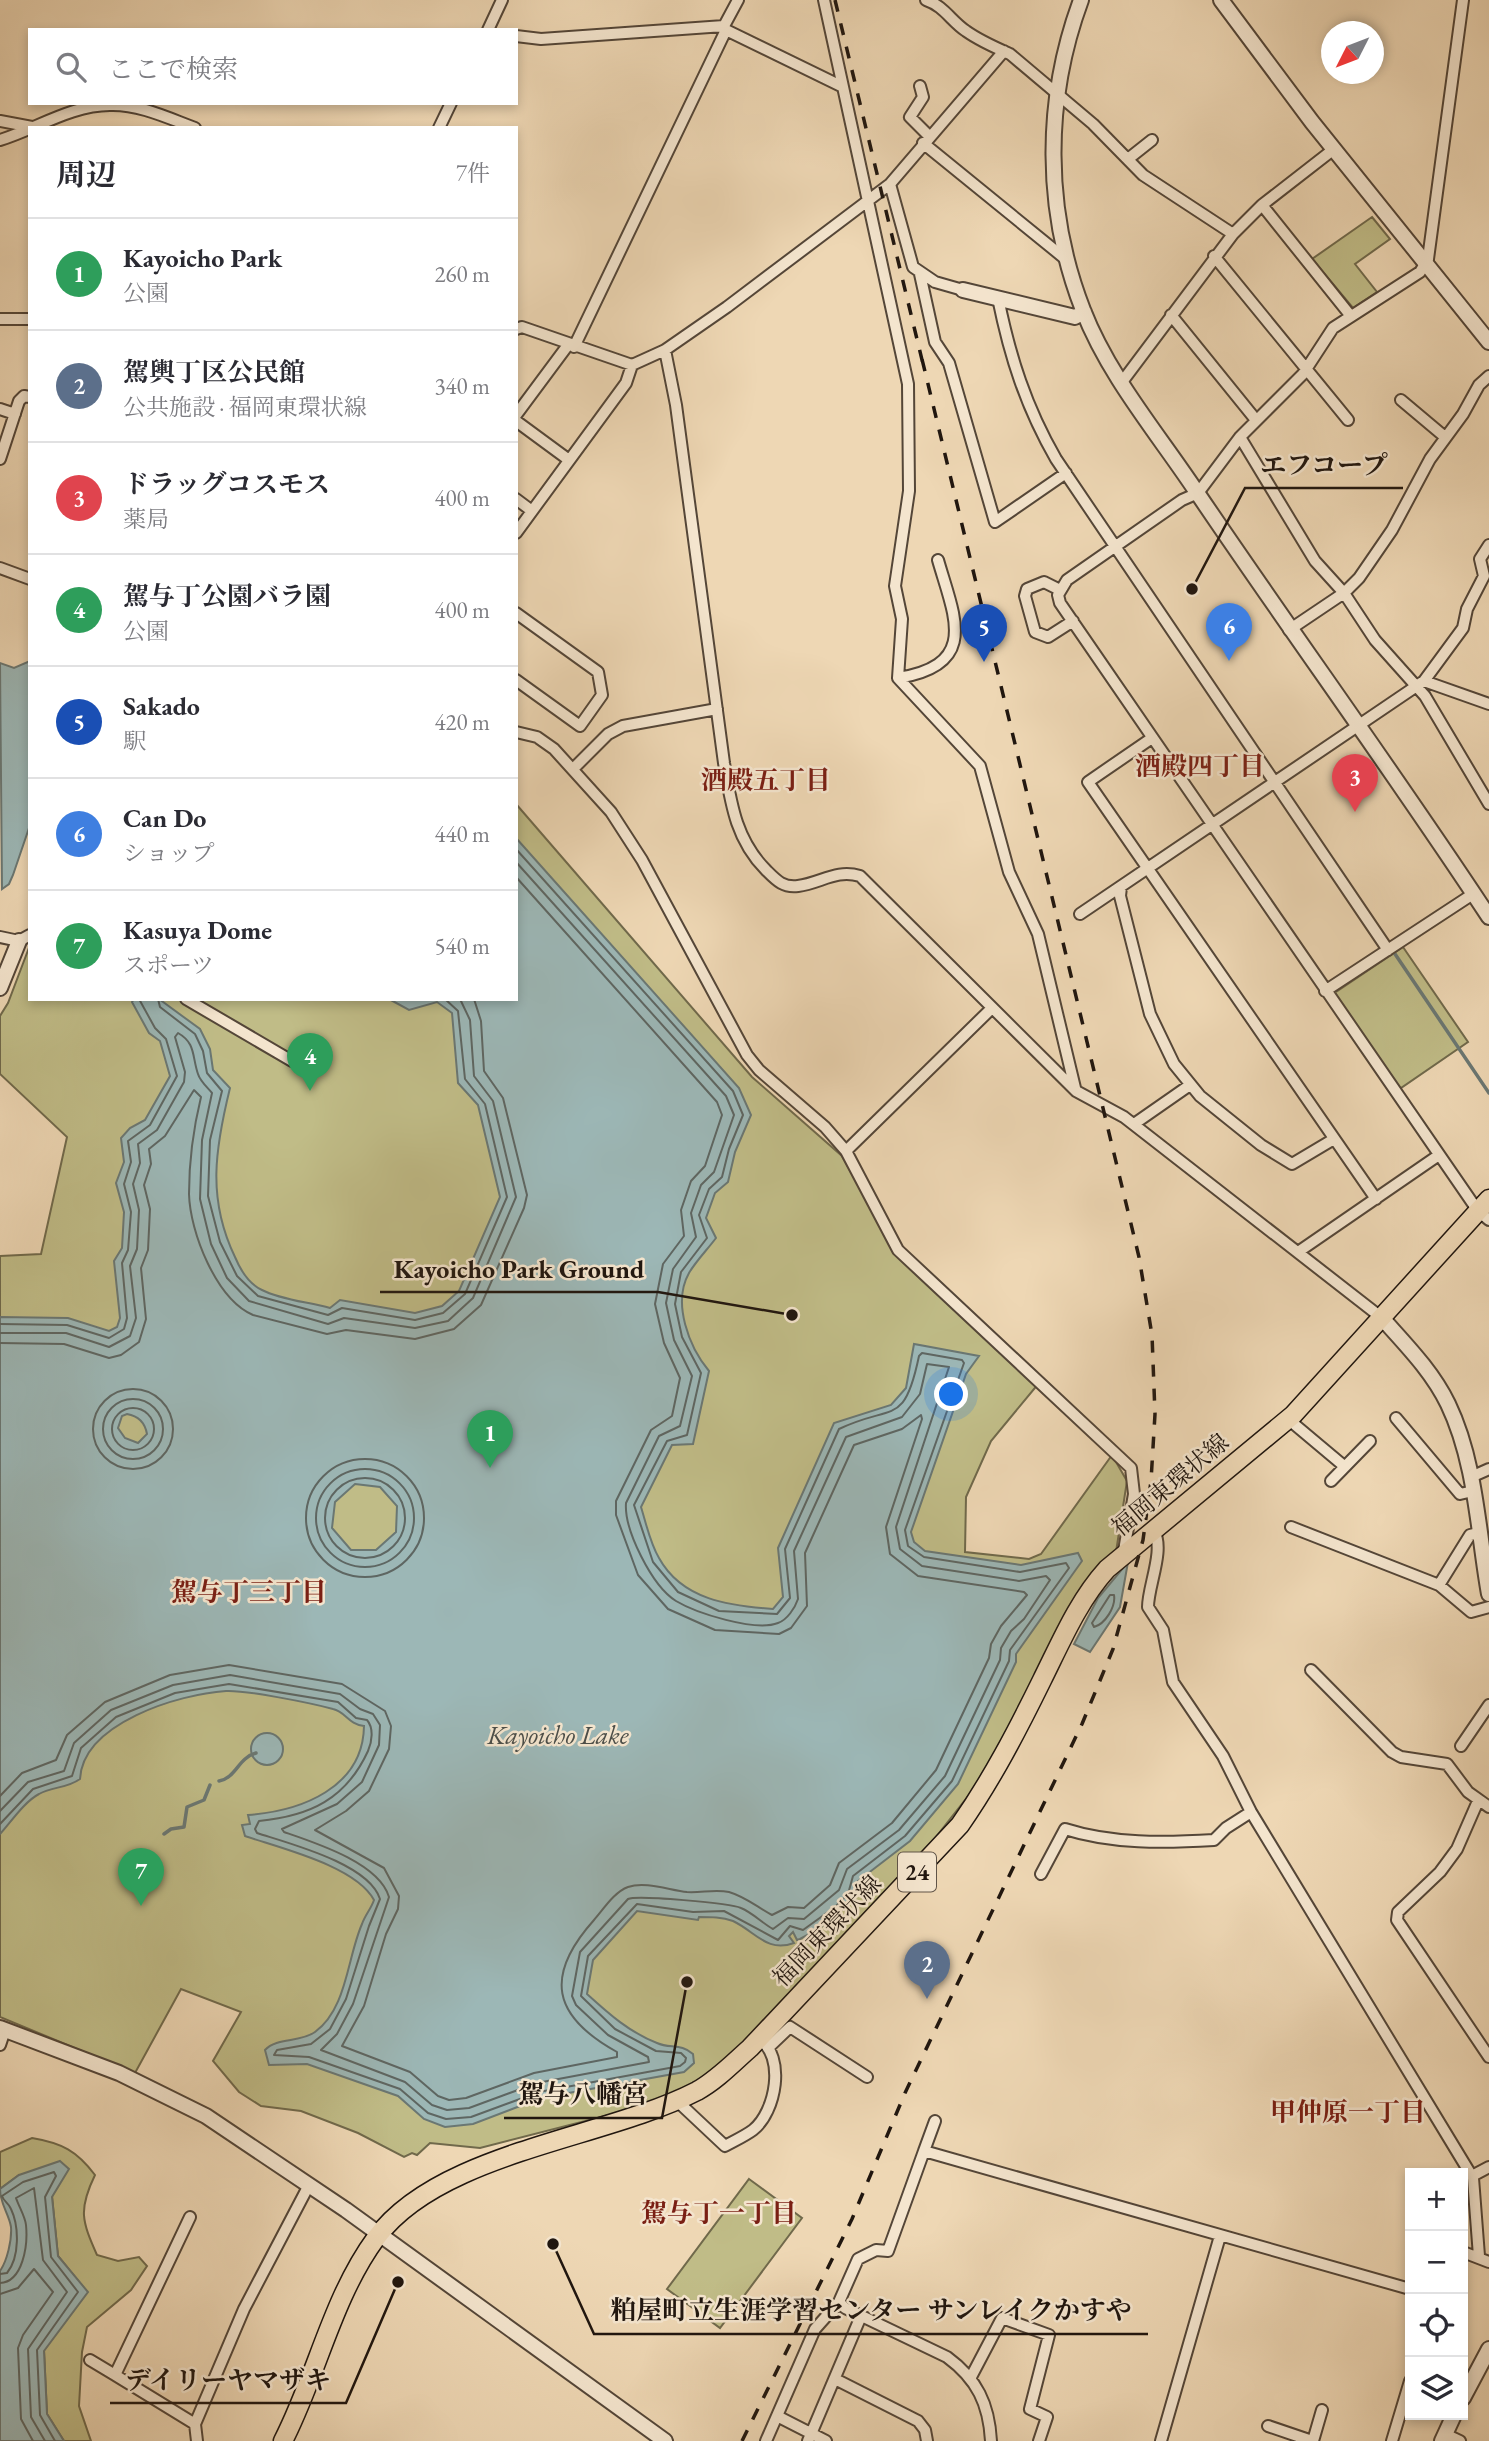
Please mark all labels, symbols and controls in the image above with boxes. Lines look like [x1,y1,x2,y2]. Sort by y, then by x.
north arrow [1321,21,1384,84]
search box [28,28,518,105]
icon: search [52,48,90,86]
text: ここで検索 [108,52,238,86]
text: 周辺 [56,155,116,194]
text: 7件 [456,158,490,188]
text: Kayoicho Park [123,241,282,275]
text: 1 [73,259,85,289]
text: 260 m [434,259,490,289]
text: 公園 [123,278,169,308]
text: 駕輿丁区公民館 [123,355,305,389]
text: 2 [73,371,85,401]
text: 340 m [434,371,490,401]
text: 公共施設 · 福岡東環状線 [123,392,367,422]
callout: エフコープ [1245,441,1403,488]
text: エフコープ [1260,448,1388,482]
text: ドラッグコスモス [123,467,330,501]
text: 3 [73,483,85,513]
text: 400 m [434,483,490,513]
text: 薬局 [123,504,169,534]
text: 駕与丁公園バラ園 [123,579,331,613]
text: 4 [73,595,85,625]
text: 400 m [434,595,490,625]
pin: 6 [1206,603,1252,661]
pin: 5 [961,604,1007,662]
text: 公園 [123,616,169,646]
text: Sakado [123,689,200,723]
text: 5 [73,707,85,737]
text: 420 m [434,707,490,737]
text: 駅 [123,726,146,756]
district label: 酒殿四丁目 [1135,749,1265,783]
pin: 3 [1332,754,1378,812]
district label: 酒殿五丁目 [701,763,831,797]
text: Can Do [123,801,206,835]
text: 6 [73,819,85,849]
text: 440 m [434,819,490,849]
text: ショップ [123,838,215,868]
text: Kasuya Dome [123,913,272,947]
text: 7 [73,931,85,961]
text: 540 m [434,931,490,961]
text: スポーツ [123,950,214,980]
pin: 4 [287,1033,333,1091]
callout: Kayoicho Park Ground [380,1245,658,1292]
text: Kayoicho Park Ground [394,1252,645,1286]
your location [934,1377,968,1411]
pin: 1 [467,1410,513,1468]
street label: 福岡東環状線 [1105,1426,1235,1543]
district label: 駕与丁三丁目 [171,1575,327,1609]
water label: Kayoicho Lake [486,1718,630,1752]
pin: 7 [118,1848,164,1906]
road number: 24 [898,1853,936,1892]
street label: 福岡東環状線 [765,1868,888,1993]
pin: 2 [904,1941,950,1999]
callout: 駕与八幡宮 [504,2071,662,2118]
text: 駕与八幡宮 [518,2077,648,2111]
district label: 甲仲原一丁目 [1270,2095,1426,2129]
map controls [1405,2168,1468,2420]
button: + [1405,2168,1468,2231]
district label: 駕与丁一丁目 [641,2196,797,2230]
button: − [1405,2231,1468,2294]
callout: 粕屋町立生涯学習センター サンレイクかすや [594,2287,1148,2334]
text: 粕屋町立生涯学習センター サンレイクかすや [610,2293,1132,2327]
button: locate [1405,2294,1468,2357]
callout: デイリーヤマザキ [110,2356,346,2403]
button: layers [1405,2357,1468,2420]
text: デイリーヤマザキ [125,2363,331,2397]

